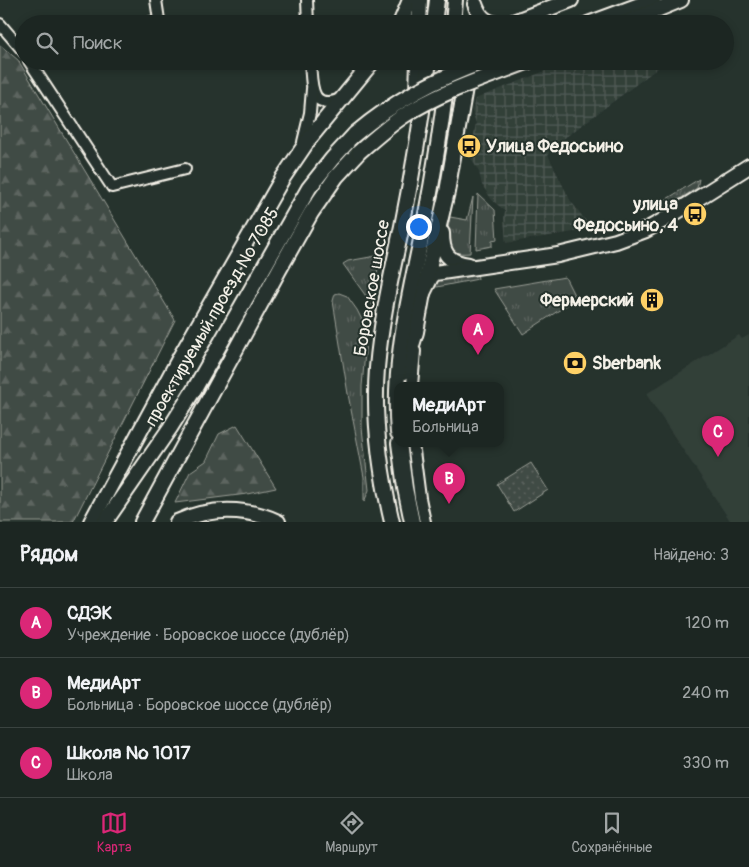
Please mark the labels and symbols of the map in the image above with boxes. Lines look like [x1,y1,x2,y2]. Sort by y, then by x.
bus stop icon: Улица Федосьино [456,133,482,159]
place label: Улица Федосьино [486,135,624,158]
place label: улица Федосьино, 4 [573,193,679,237]
bus stop icon: улица Федосьино, 4 [682,201,708,227]
street label: проектируемый проезд № 7085 [140,203,284,431]
your location [406,214,432,240]
street label: Боровское шоссе [349,218,395,358]
building icon: Фермерский [639,287,665,313]
place label: Фермерский [539,289,634,312]
pin: A [462,314,494,355]
bank icon: Sberbank [562,350,588,376]
place label: Sberbank [592,352,661,375]
pin: C [702,416,734,457]
pin: B [433,463,465,504]

